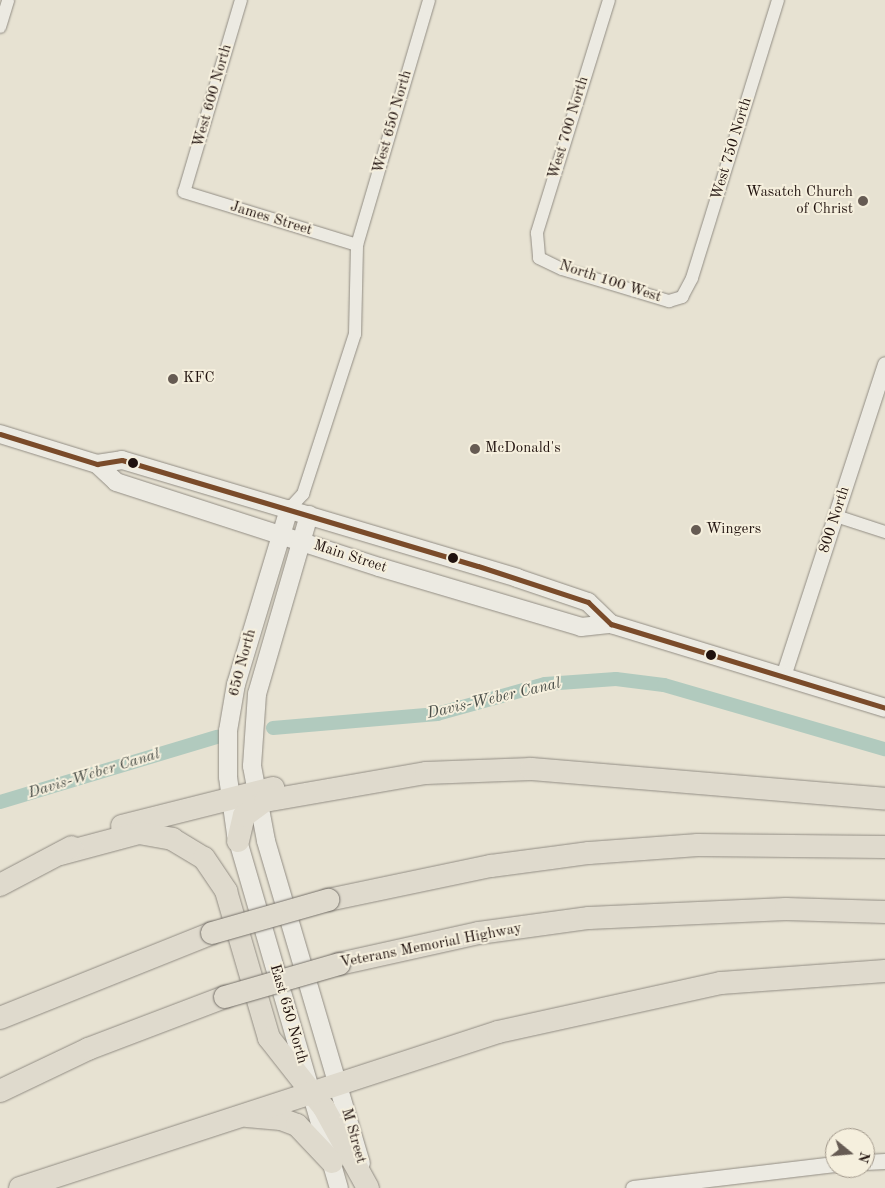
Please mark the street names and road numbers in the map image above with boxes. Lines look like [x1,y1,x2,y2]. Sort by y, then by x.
street label: West 600 North [190,42,236,150]
street label: West 650 North [370,68,416,176]
street label: West 700 North [545,75,593,181]
street label: West 750 North [708,96,756,202]
street label: James Street [228,198,314,240]
street label: North 100 West [557,257,663,307]
street label: 800 North [816,484,854,556]
street label: Main Street [311,537,389,577]
street label: 650 North [225,627,261,699]
street label: Veterans Memorial Highway [339,920,523,972]
street label: East 650 North [265,962,311,1066]
street label: M Street [337,1106,369,1166]

